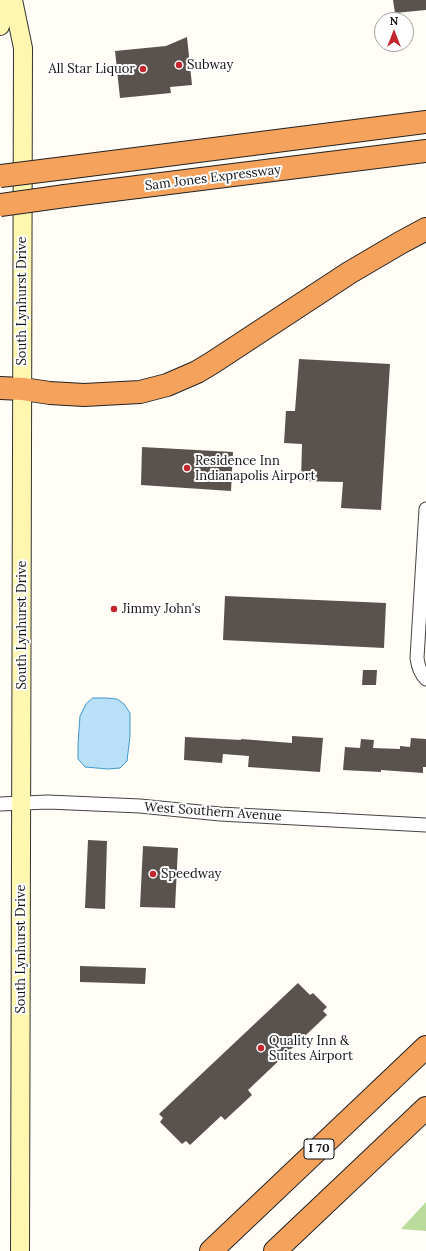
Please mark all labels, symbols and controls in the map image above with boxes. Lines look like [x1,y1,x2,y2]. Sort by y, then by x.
north arrow [374,12,414,52]
text: N [390,14,398,28]
place label: Subway [187,57,233,73]
marker: Subway [174,60,184,70]
place label: All Star Liquor [49,61,135,77]
marker: All Star Liquor [138,64,148,74]
street label: Sam Jones Expressway [144,162,282,194]
street label: South Lynhurst Drive [14,236,30,366]
place label: Residence Inn Indianapolis Airport [195,453,315,484]
marker: Residence Inn Indianapolis Airport [182,463,192,473]
street label: South Lynhurst Drive [14,560,30,690]
place label: Jimmy John's [122,601,201,617]
marker: Jimmy John's [109,604,119,614]
street label: West Southern Avenue [144,799,282,825]
place label: Speedway [161,866,221,882]
marker: Speedway [148,869,158,879]
street label: South Lynhurst Drive [13,884,29,1014]
place label: Quality Inn & Suites Airport [269,1033,353,1064]
marker: Quality Inn & Suites Airport [256,1043,266,1053]
road number: I 70 [304,1139,334,1159]

